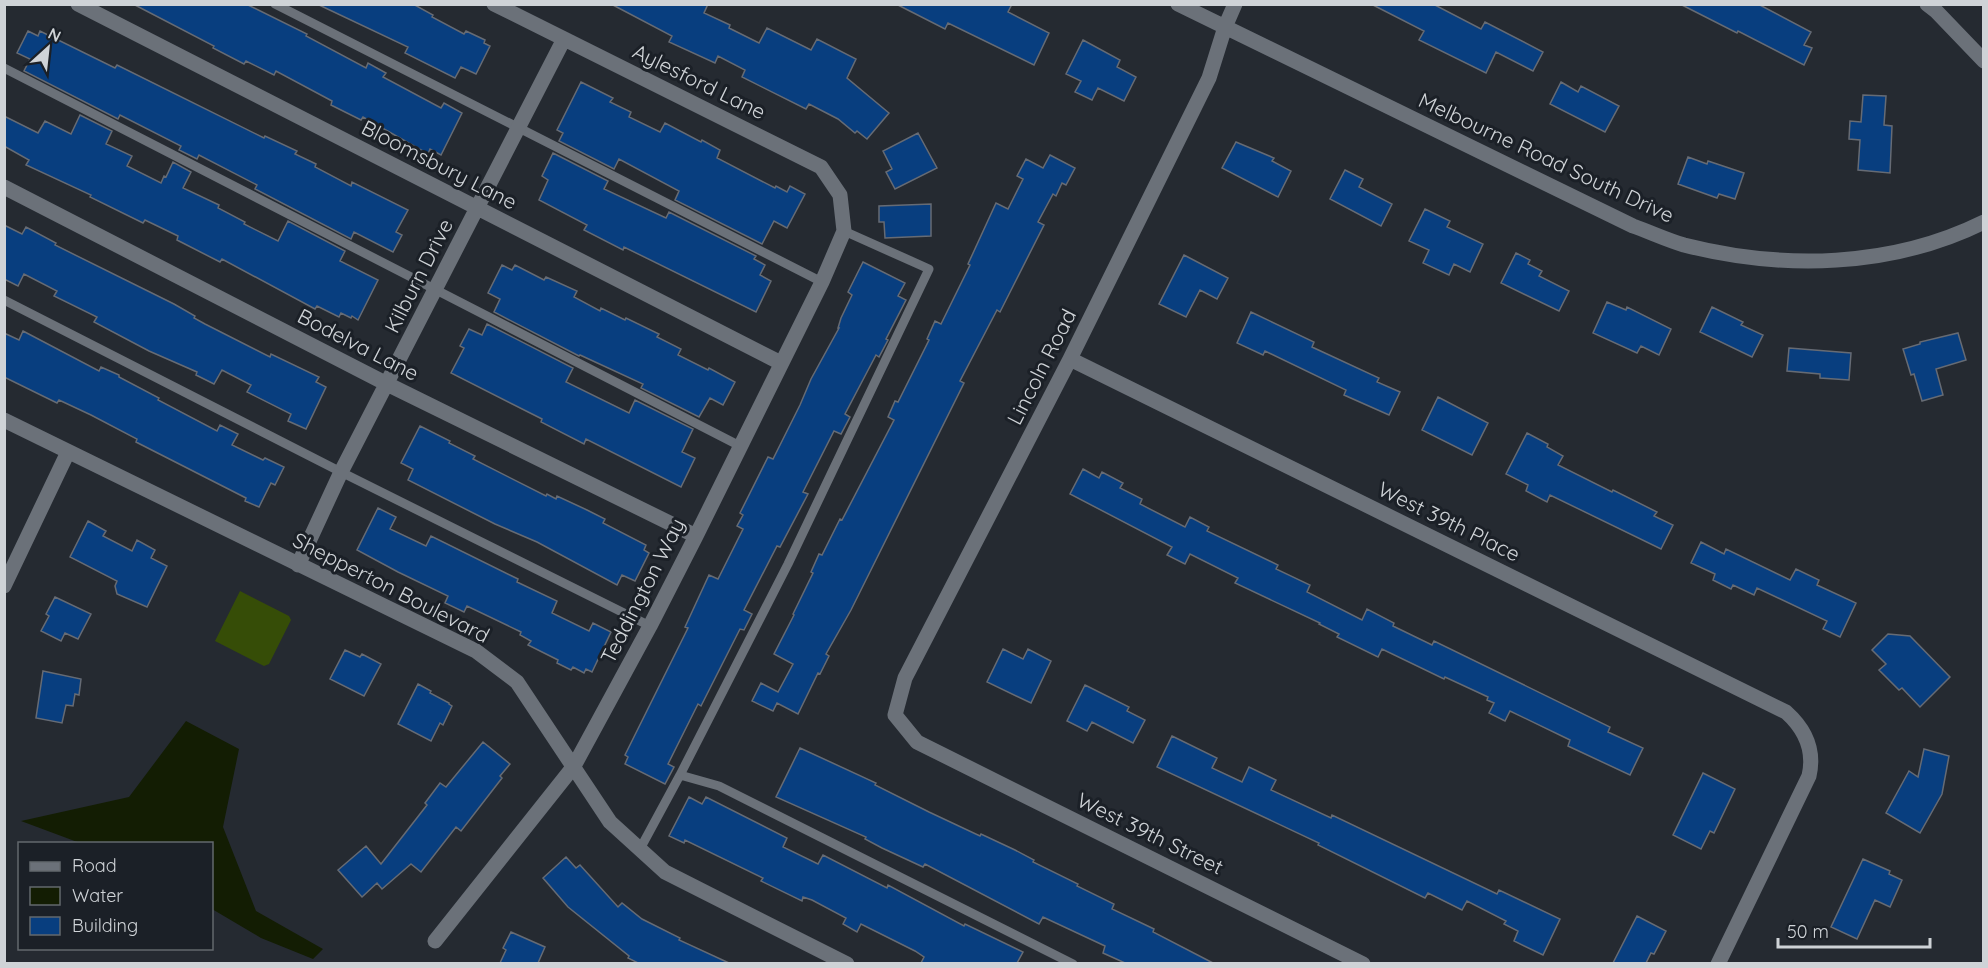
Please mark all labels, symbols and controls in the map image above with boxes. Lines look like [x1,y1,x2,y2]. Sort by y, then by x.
north arrow [18,18,78,78]
text: N [45,23,65,46]
street label: Aylesford Lane [629,38,770,125]
street label: Melbourne Road South Drive [1415,86,1678,228]
street label: Bloomsbury Lane [357,114,522,214]
street label: Kilburn Drive [378,214,458,337]
street label: Bodelva Lane [293,302,423,386]
street label: Lincoln Road [1001,304,1081,429]
street label: West 39th Place [1374,475,1525,567]
street label: Teddington Way [594,514,690,668]
street label: Shepperton Boulevard [289,526,494,648]
street label: West 39th Street [1073,786,1228,880]
legend [18,842,213,950]
text: Road [72,854,117,877]
text: Water [72,884,123,907]
scale bar [1778,911,1930,949]
text: Building [72,914,138,937]
text: 50 m [1787,920,1829,943]

